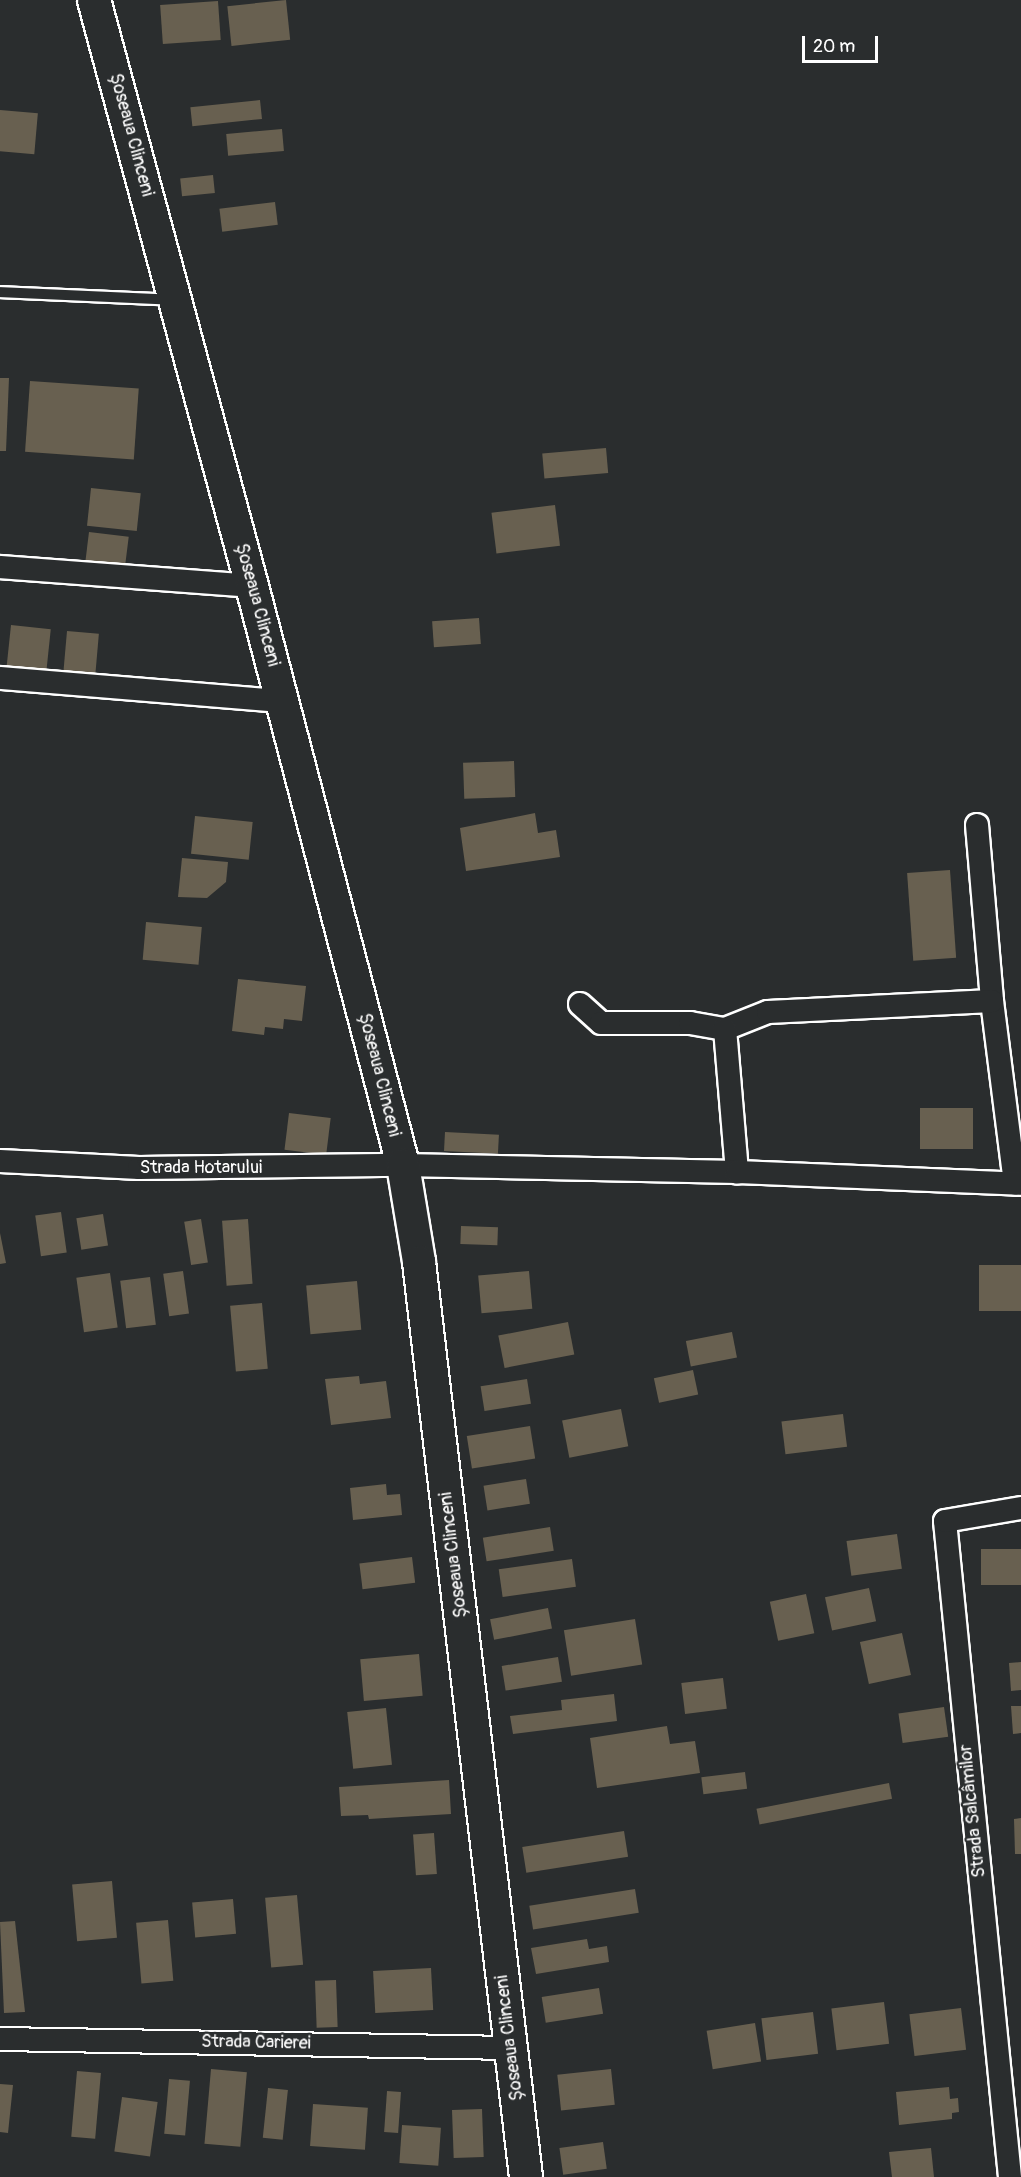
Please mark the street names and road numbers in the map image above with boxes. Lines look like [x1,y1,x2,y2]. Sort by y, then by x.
street label: Șoseaua Clinceni [104,71,158,199]
street label: Șoseaua Clinceni [230,541,284,669]
street label: Șoseaua Clinceni [353,1011,405,1139]
street label: Strada Hotarului [140,1157,262,1179]
street label: Șoseaua Clinceni [436,1491,472,1619]
street label: Strada Salcâmilor [955,1743,991,1879]
street label: Șoseaua Clinceni [492,1974,528,2102]
street label: Strada Carierei [201,2031,311,2055]

